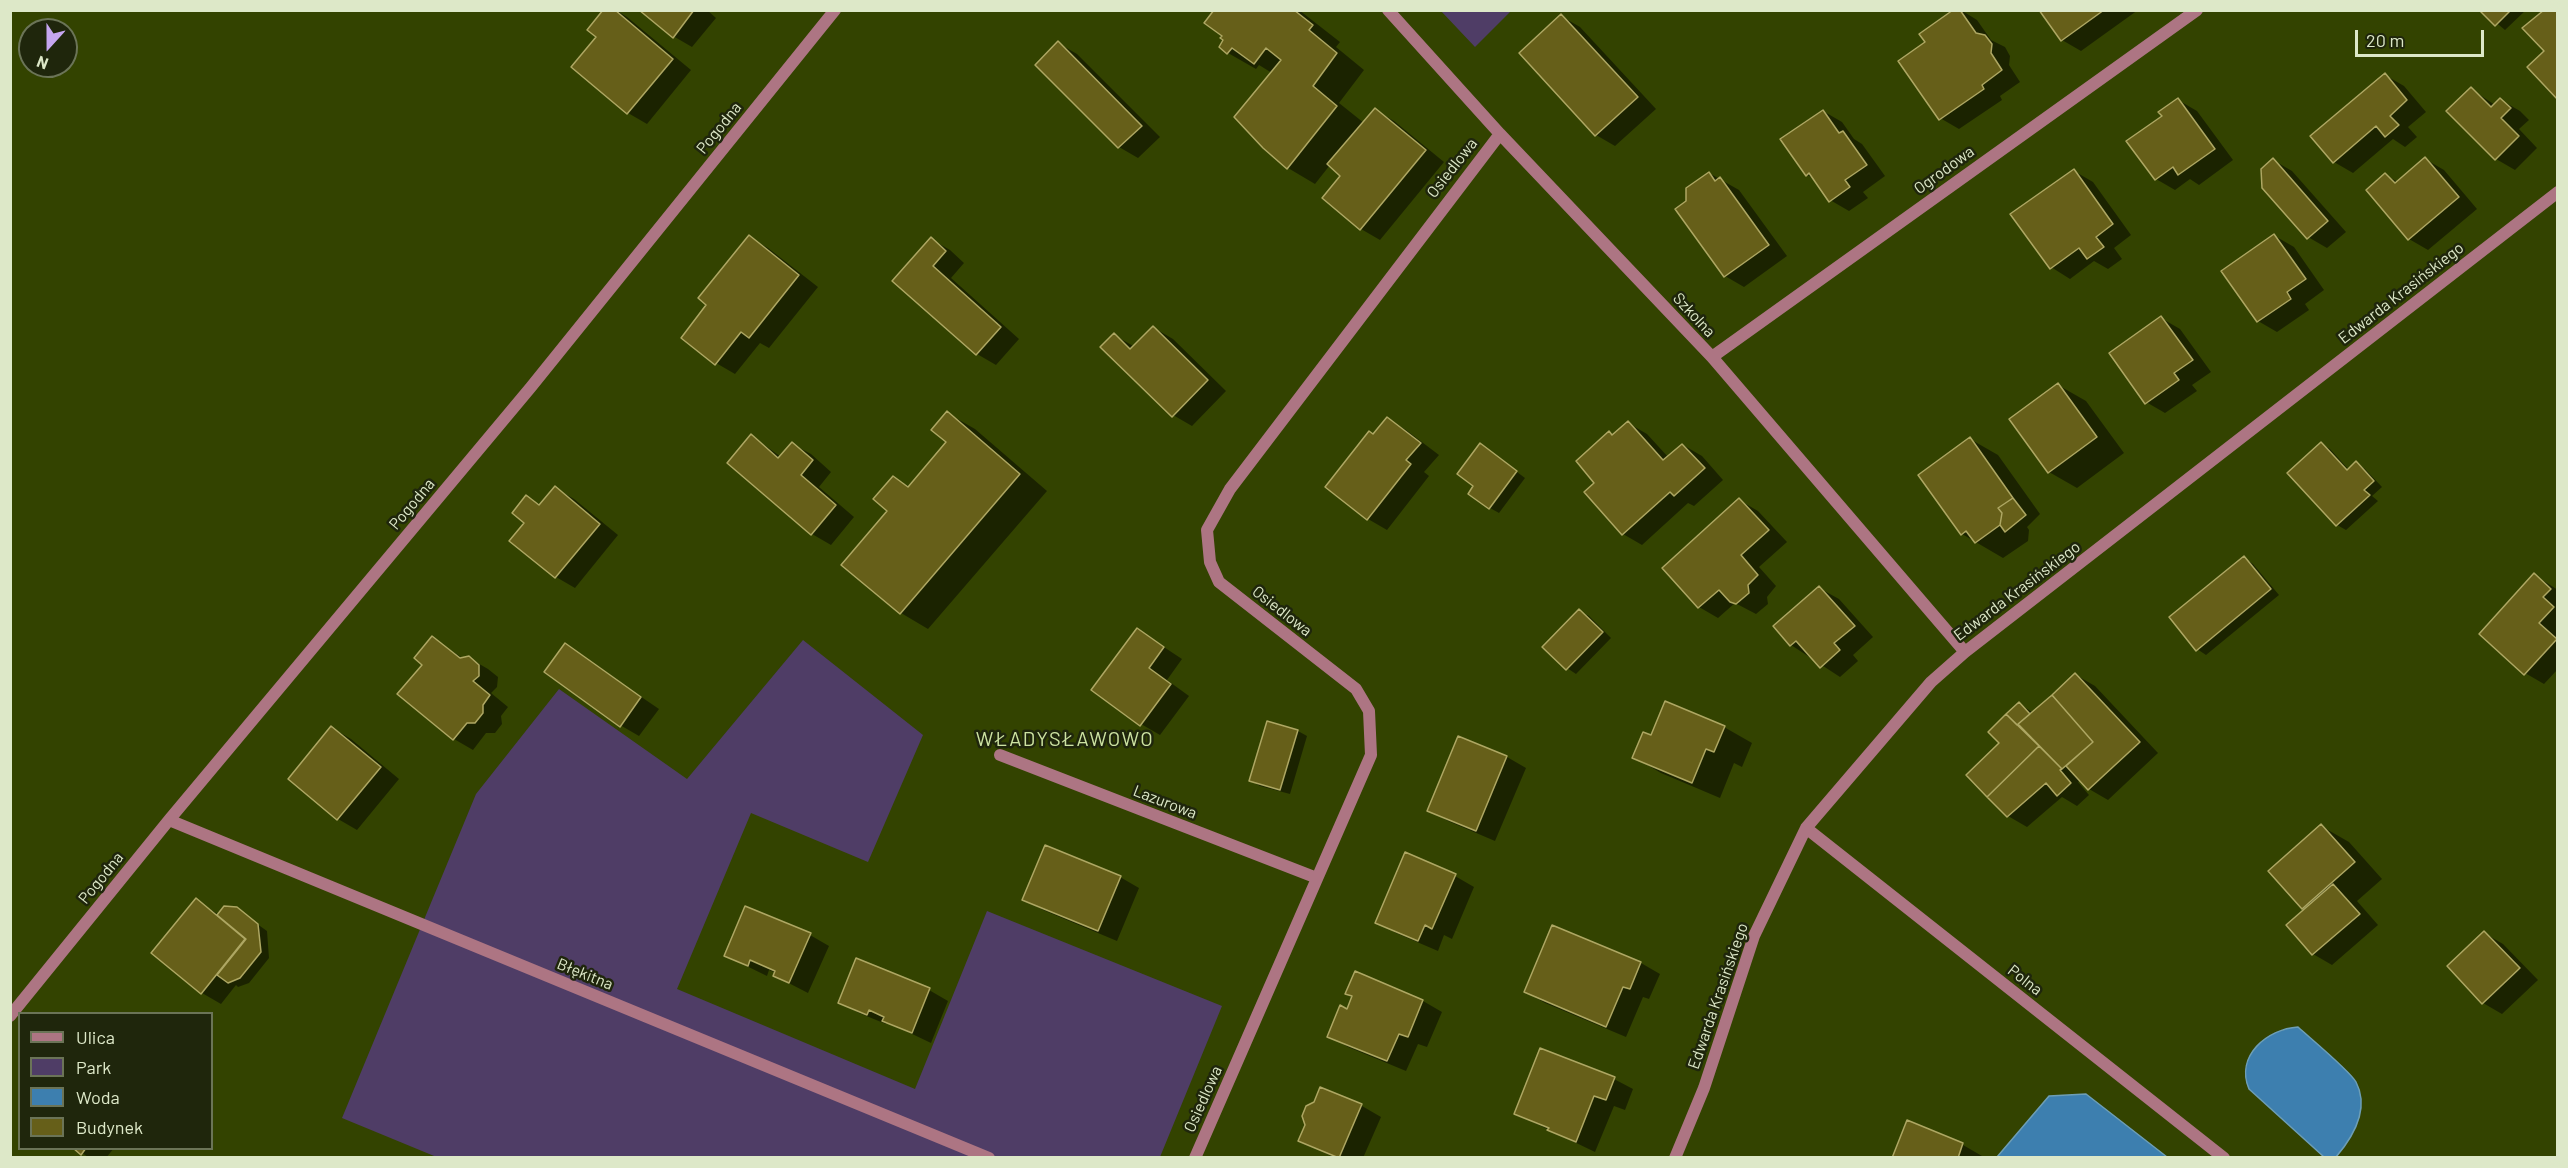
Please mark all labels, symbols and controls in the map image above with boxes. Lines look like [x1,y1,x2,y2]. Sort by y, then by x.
north arrow [18,18,78,78]
scale bar [2358,18,2487,56]
text: 20 m [2366,29,2404,51]
text: N [34,53,50,74]
street label: Pogodna [692,98,746,158]
street label: Osiedlowa [1423,134,1481,202]
street label: Ogrodowa [1910,142,1978,198]
street label: Edwarda Krasińskiego [2335,238,2467,348]
street label: Szkolna [1669,289,1719,341]
street label: Pogodna [385,475,439,533]
street label: Edwarda Krasińskiego [1950,537,2084,645]
street label: Osiedlowa [1248,582,1316,640]
district label: WŁADYSŁAWOWO [976,727,1154,751]
street label: Lazurowa [1130,781,1200,823]
street label: Pogodna [74,848,128,908]
street label: Edwarda Krasińskiego [1684,920,1752,1072]
street label: Błękitna [554,954,616,994]
street label: Polna [2004,961,2046,999]
legend [18,1012,213,1150]
text: Ulica [76,1026,115,1048]
text: Park [76,1056,111,1078]
street label: Osiedlowa [1180,1063,1226,1135]
text: Woda [76,1086,120,1108]
text: Budynek [76,1116,143,1138]

